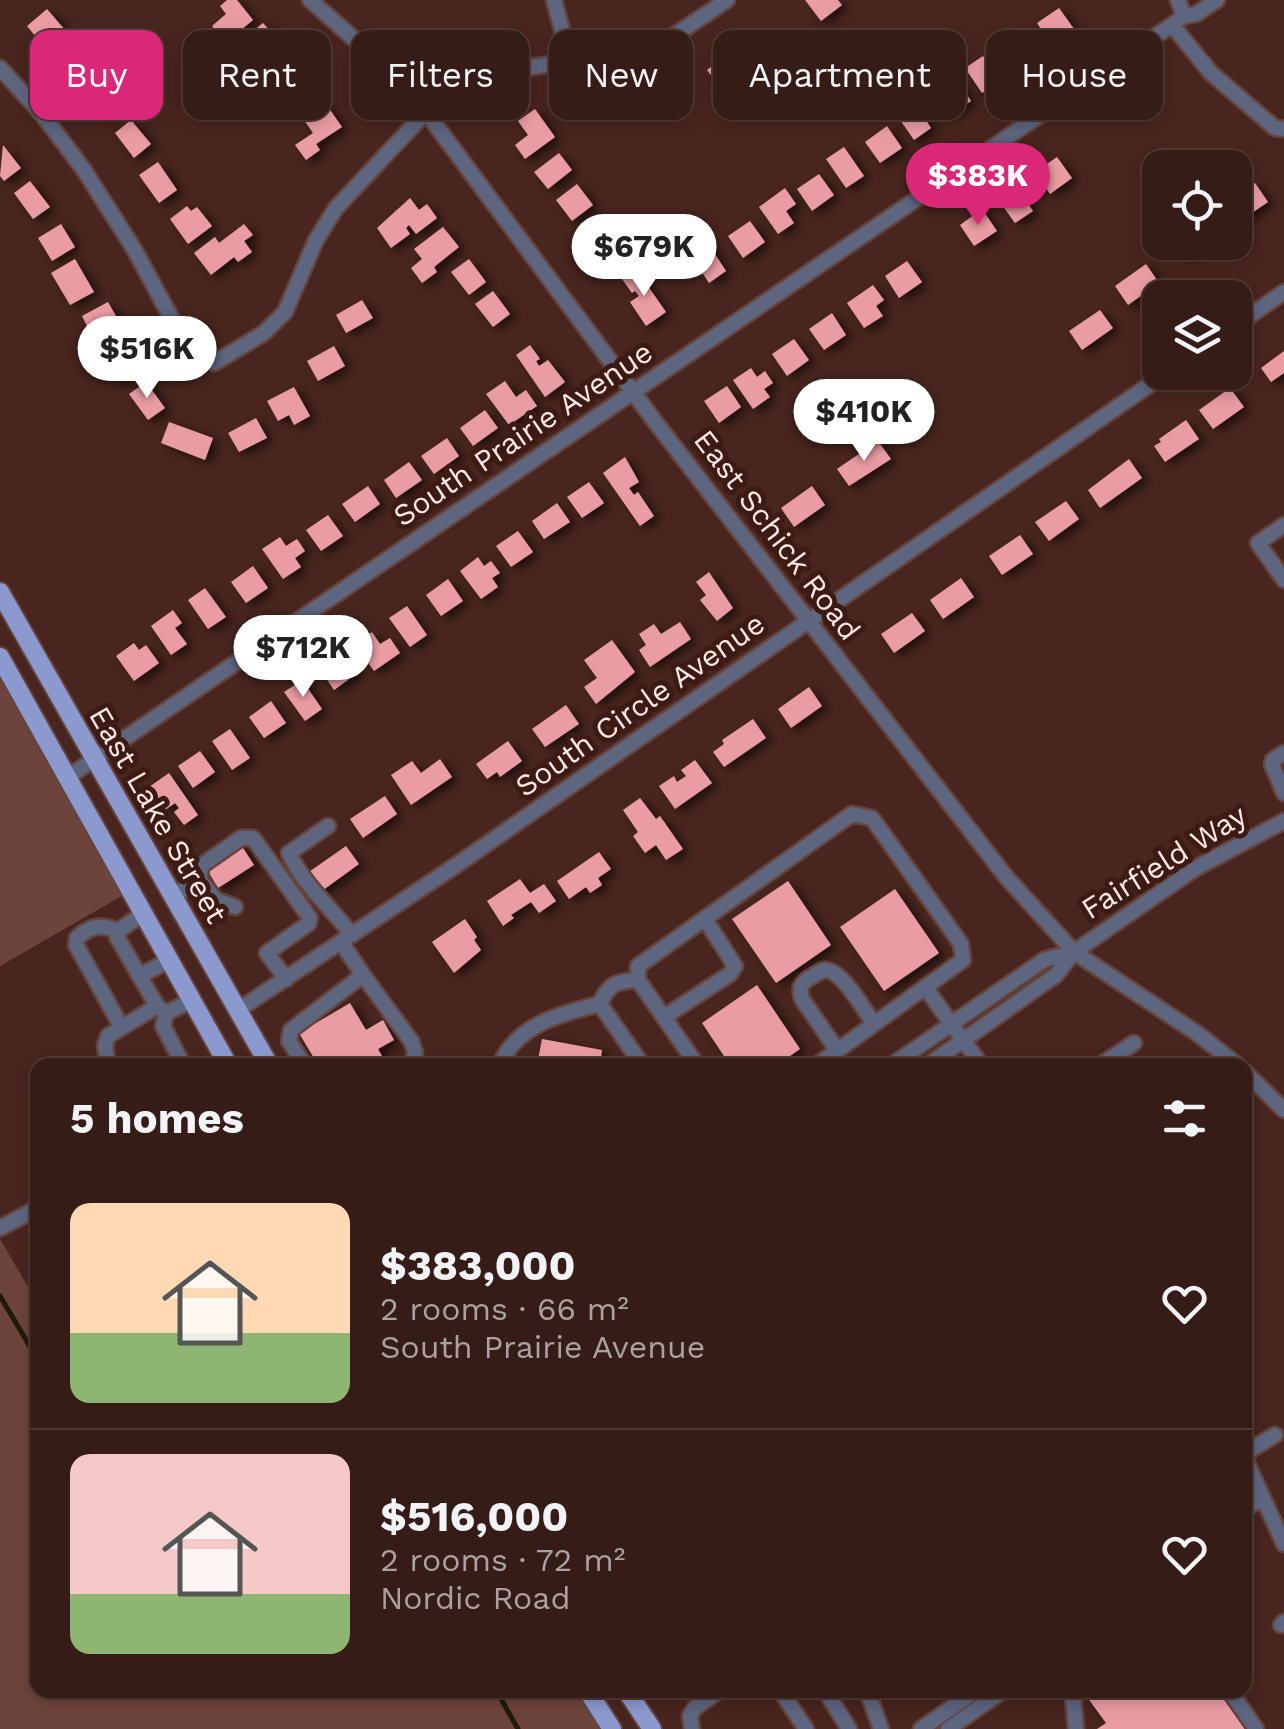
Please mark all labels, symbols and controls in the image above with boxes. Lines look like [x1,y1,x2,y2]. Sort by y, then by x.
chip: Buy [30,30,163,120]
chip: Rent [183,30,331,120]
chip: Filters [351,30,529,120]
chip: New [549,30,693,120]
chip: Apartment [713,30,966,120]
chip: House [986,30,1163,120]
pin: $383K [908,143,1048,228]
map controls [1142,150,1252,390]
button: locate [1142,150,1252,260]
text: $383K [928,156,1028,194]
pin: $679K [574,214,714,299]
text: $679K [594,227,694,265]
button: layers [1142,280,1252,390]
pin: $516K [77,316,217,401]
text: $516K [100,329,194,367]
street label: South Prairie Avenue [387,334,659,533]
pin: $410K [794,379,934,464]
text: $410K [816,392,912,430]
street label: East Schick Road [687,423,868,647]
street label: South Circle Avenue [508,605,771,804]
pin: $712K [233,615,373,700]
text: $712K [255,628,351,666]
street label: East Lake Street [82,700,235,930]
street label: Fairfield Way [1075,797,1253,926]
icon: filters [1157,1091,1212,1146]
text: 5 homes [70,1094,244,1143]
text: $383,000 [380,1241,576,1290]
icon: home [150,1243,270,1363]
icon: heart [1157,1276,1212,1331]
text: 2 rooms · 66 m² [380,1290,629,1328]
text: South Prairie Avenue [380,1328,705,1366]
text: $516,000 [380,1492,568,1541]
icon: home [150,1494,270,1614]
icon: heart [1157,1527,1212,1582]
text: 2 rooms · 72 m² [380,1541,625,1579]
text: Nordic Road [380,1579,571,1617]

